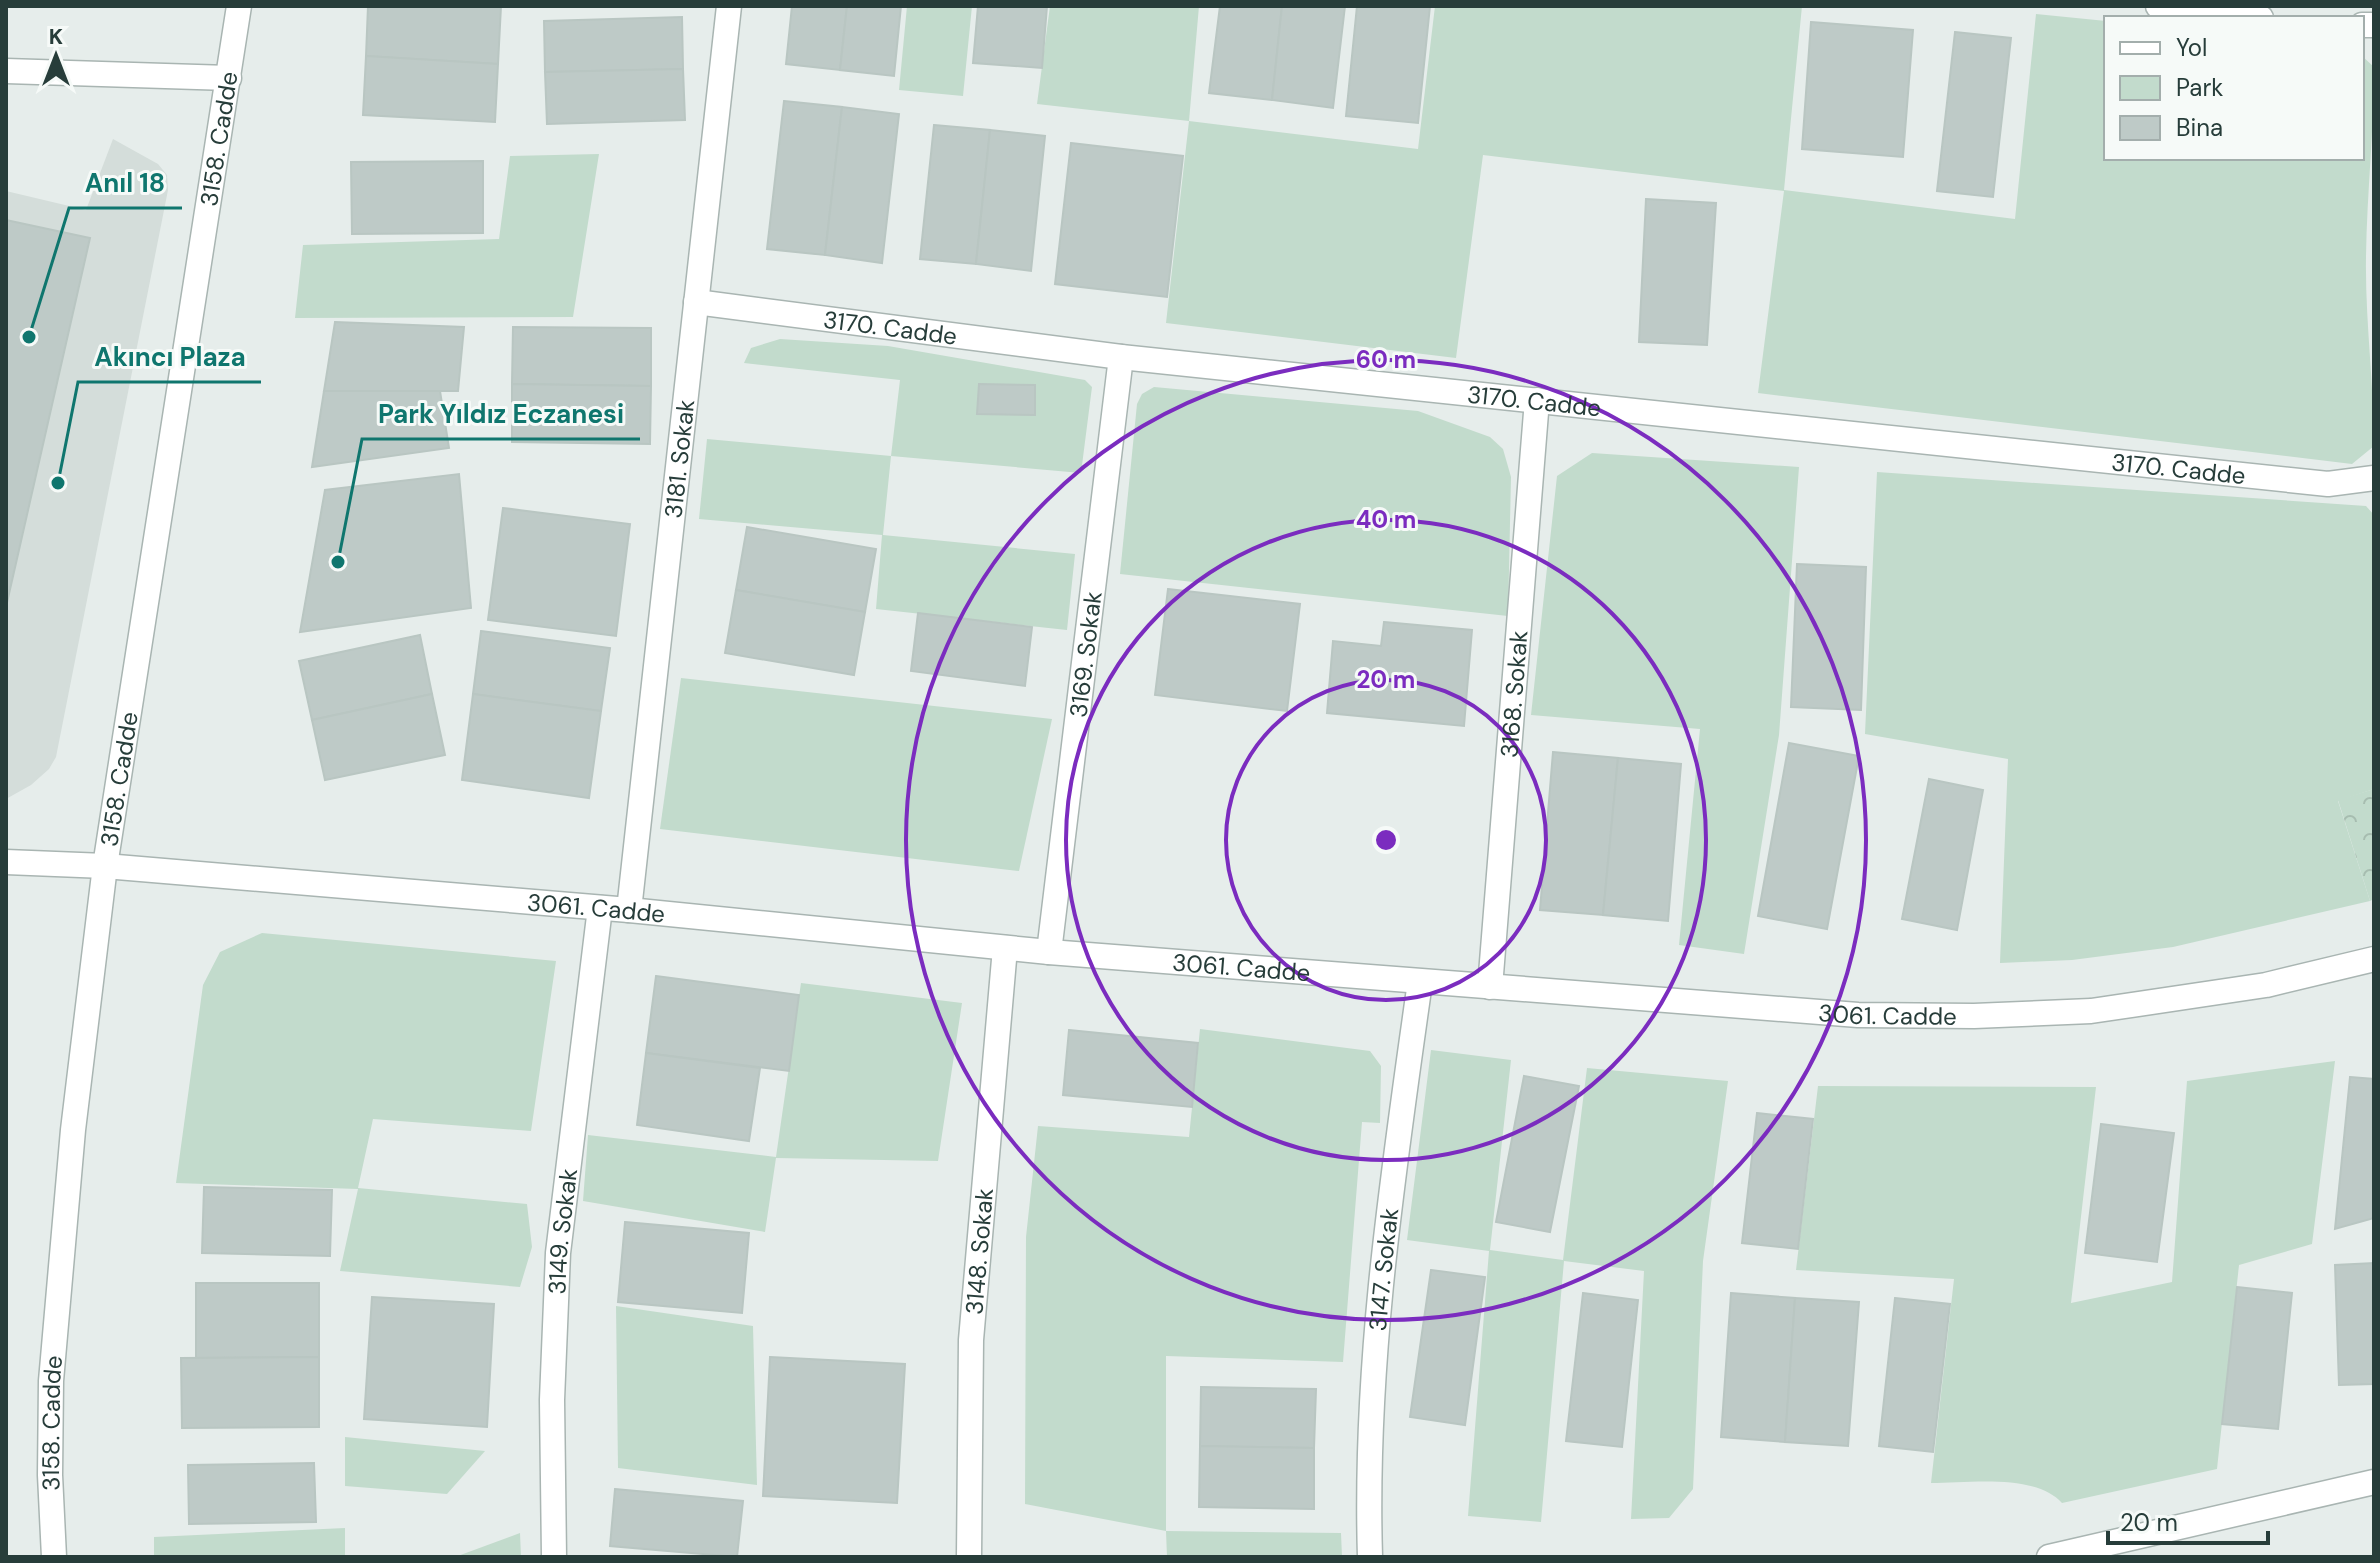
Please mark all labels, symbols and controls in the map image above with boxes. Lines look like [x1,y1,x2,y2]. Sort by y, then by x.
north arrow [16,16,96,96]
legend [2104,16,2364,160]
text: K [49,22,63,51]
text: Yol [2176,32,2207,63]
street label: 3158. Cadde [193,69,244,208]
text: Park [2176,72,2223,103]
text: Bina [2176,112,2223,143]
callout: Anıl 18 [69,158,182,208]
text: Anıl 18 [85,166,165,200]
street label: 3170. Cadde [822,303,959,351]
callout: Akıncı Plaza [78,332,261,382]
text: Akıncı Plaza [94,340,246,374]
text: 60 m [1356,344,1416,375]
street label: 3170. Cadde [1466,378,1603,423]
callout: Park Yıldız Eczanesi [362,389,640,439]
text: Park Yıldız Eczanesi [378,397,624,431]
street label: 3181. Sokak [657,398,701,520]
street label: 3170. Cadde [2110,446,2247,491]
text: 40 m [1356,504,1416,535]
street label: 3169. Sokak [1062,589,1108,719]
street label: 3168. Sokak [1493,629,1534,759]
text: 20 m [1357,664,1415,695]
street label: 3158. Cadde [93,710,144,848]
centre of rings [1372,826,1400,854]
street label: 3061. Cadde [526,886,667,929]
street label: 3061. Cadde [1171,946,1312,988]
street label: 3061. Cadde [1817,996,1957,1031]
street label: 3149. Sokak [541,1167,584,1295]
street label: 3148. Sokak [958,1187,1000,1316]
street label: 3147. Sokak [1361,1206,1405,1332]
street label: 3158. Cadde [34,1354,69,1492]
scale bar [2108,1495,2268,1545]
text: 20 m [2120,1507,2178,1538]

